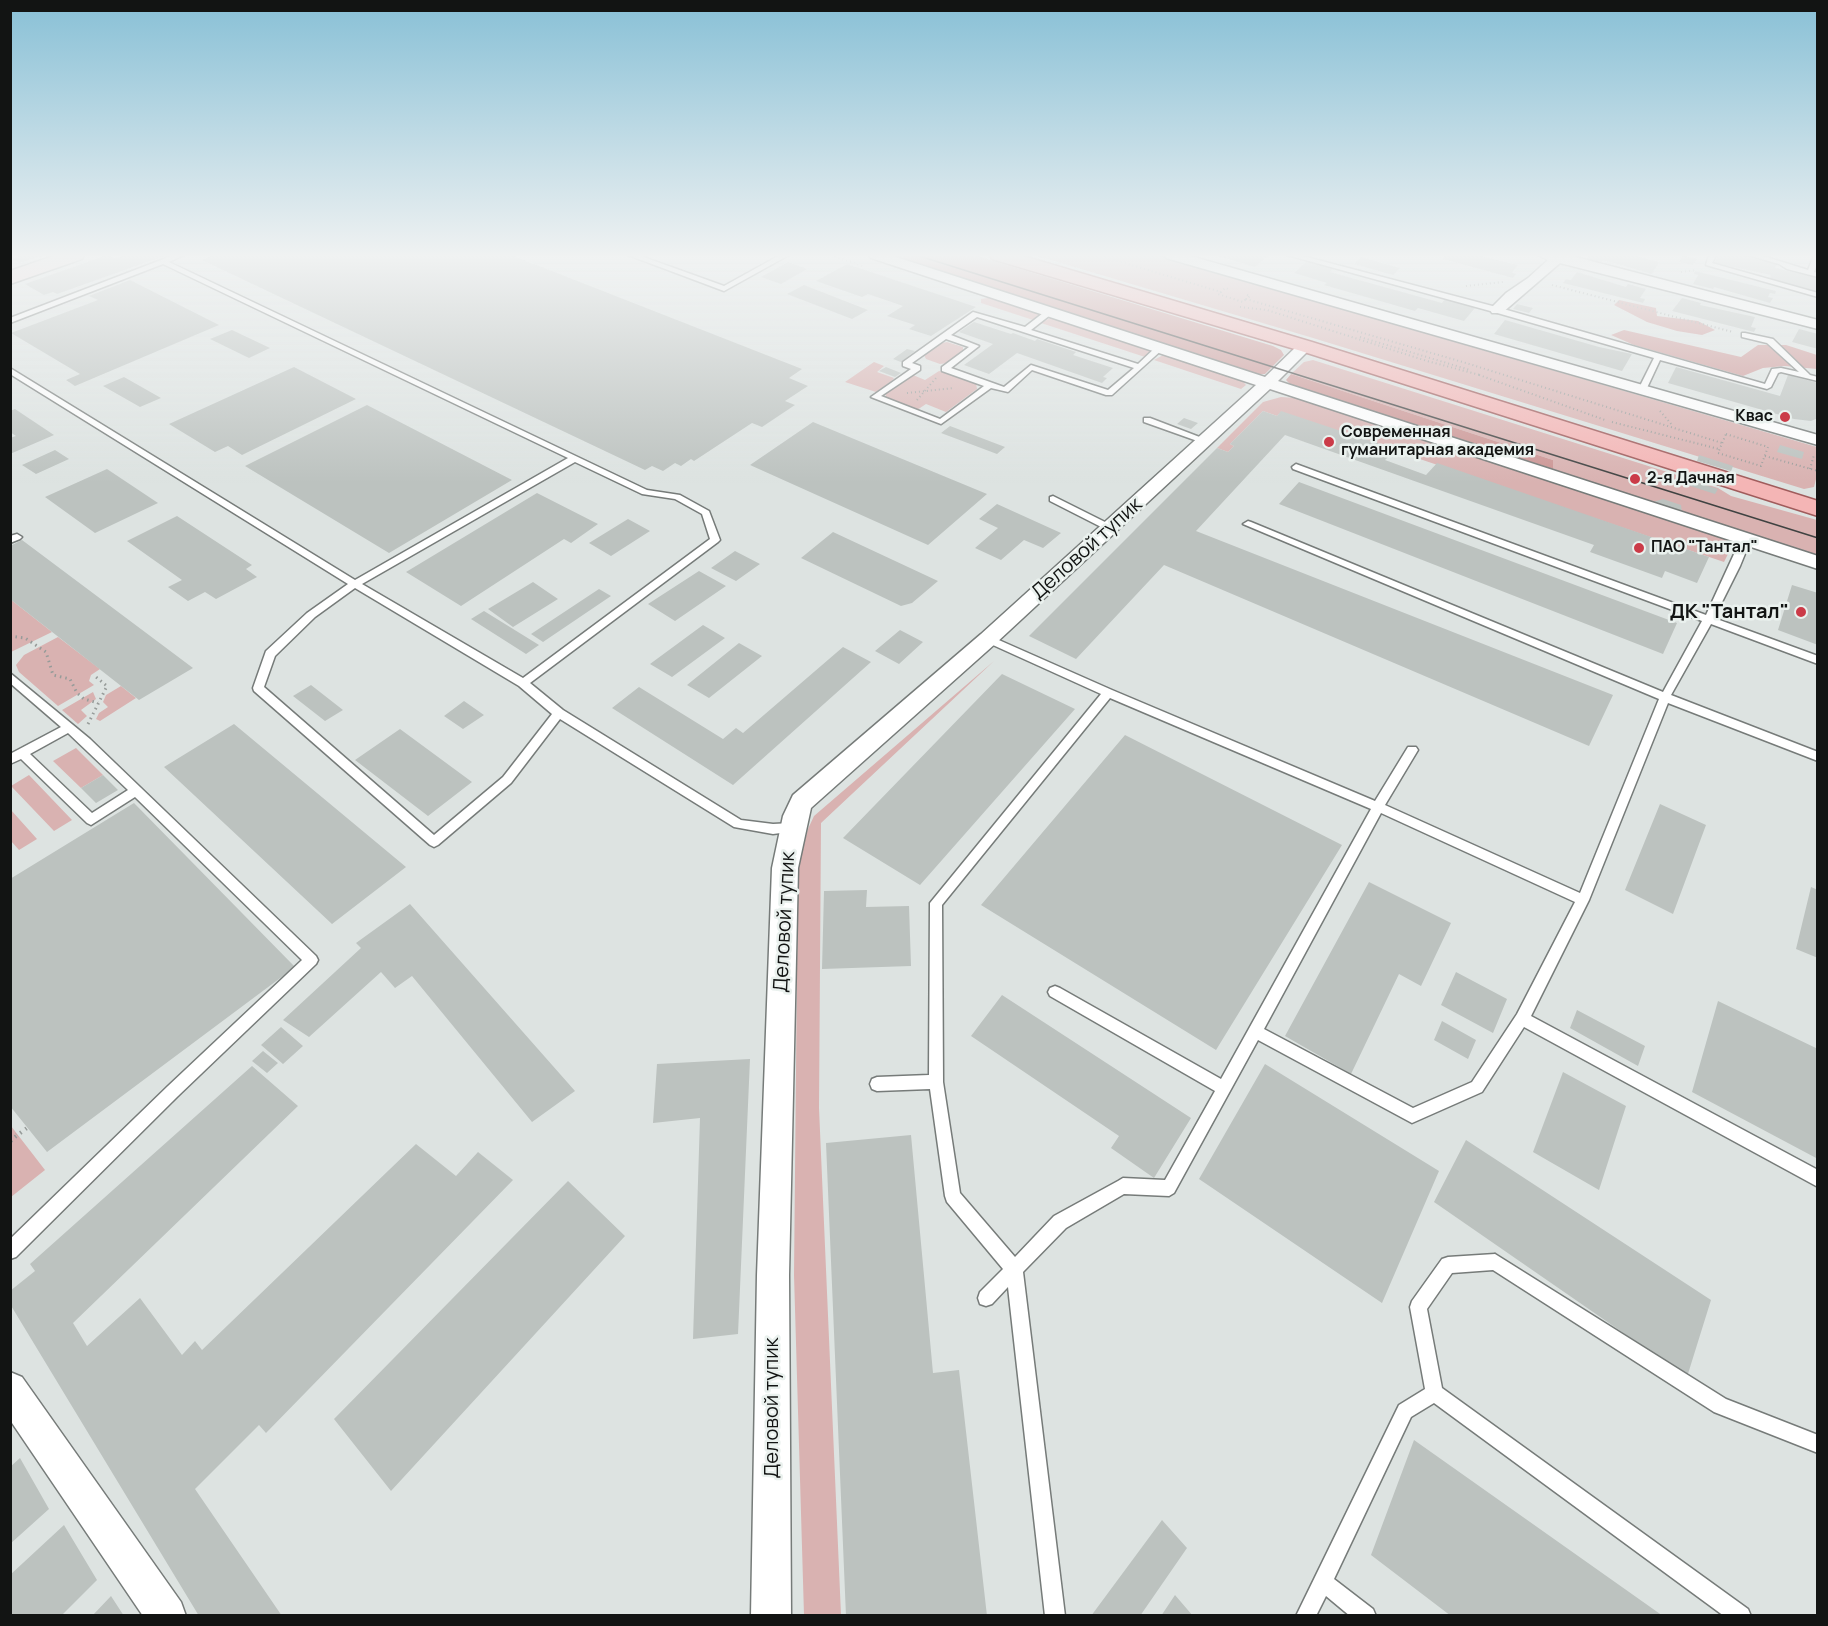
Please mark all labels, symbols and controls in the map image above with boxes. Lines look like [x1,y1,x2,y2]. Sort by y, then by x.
place label: Квас [1735,407,1773,427]
marker: Квас [1778,410,1792,424]
place label: Современная гуманитарная академия [1341,423,1534,461]
marker: Современная гуманитарная академия [1322,435,1336,449]
place label: 2-я Дачная [1647,469,1735,489]
marker: 2-я Дачная [1628,472,1642,486]
street label: Деловой тупик [1027,493,1147,605]
place label: ПАО "Тантал" [1651,538,1758,558]
marker: ПАО "Тантал" [1632,541,1646,555]
place label: ДК "Тантал" [1670,600,1789,624]
marker: ДК "Тантал" [1794,605,1808,619]
street label: Деловой тупик [769,851,801,993]
street label: Деловой тупик [760,1338,784,1478]

